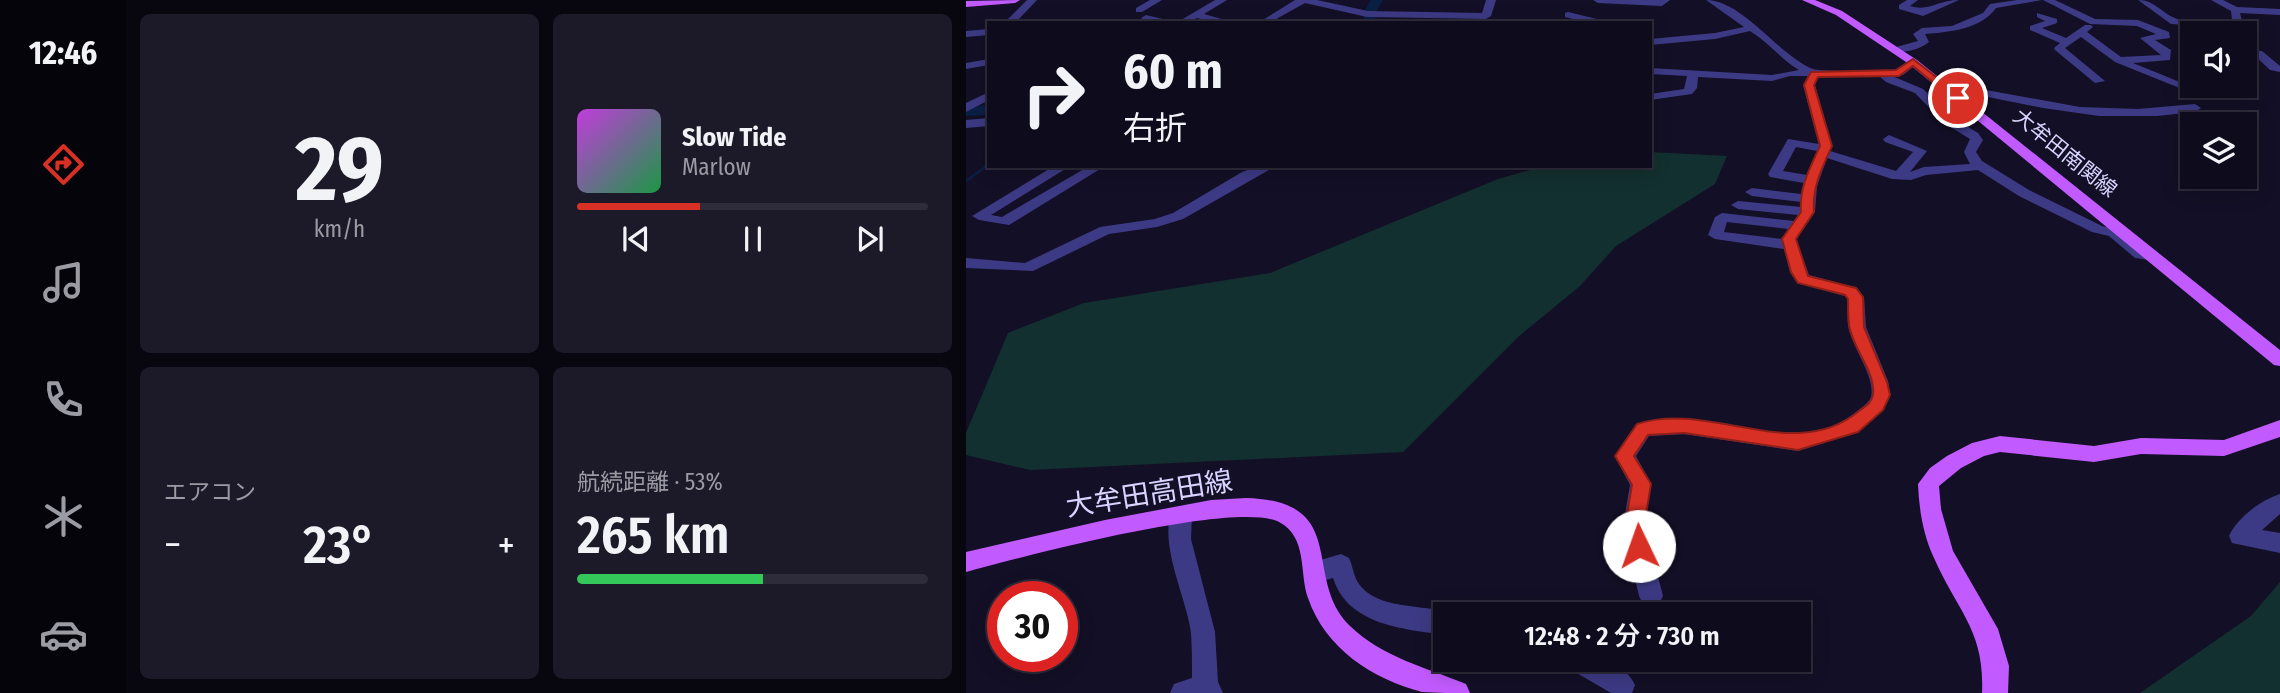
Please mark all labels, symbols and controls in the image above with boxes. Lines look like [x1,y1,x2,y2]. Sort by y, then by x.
map controls [2180,21,2257,189]
button: sound [2180,21,2257,98]
text: 12:46 [29,34,97,72]
text: 60 m [1123,42,1223,101]
icon: right [1008,49,1099,140]
pin [1928,68,1988,128]
icon: arrive [1939,79,1977,117]
street label: 大牟田南関線 [2008,103,2122,203]
text: 右折 [1123,109,1187,147]
button: layers [2180,112,2257,189]
text: 29 [295,115,384,224]
text: Slow Tide [682,122,786,153]
icon: directions [39,140,88,189]
text: Marlow [682,153,751,181]
text: km/h [314,215,365,243]
icon: previous [617,220,655,258]
icon: pause [734,220,772,258]
icon: next [851,220,889,258]
icon: music [39,258,88,307]
icon: phone [39,375,88,424]
street label: 大牟田高田線 [1064,464,1235,523]
text: 航続距離 · 53% [577,468,723,496]
text: エアコン [164,478,256,506]
icon: climate [39,492,88,541]
text: 265 km [577,504,729,567]
position arrow [1602,509,1676,583]
text: 23° [303,514,376,577]
text: − [164,522,181,568]
text: + [498,522,515,568]
speed limit sign: 30 [987,581,1078,672]
icon: car [39,610,88,659]
text: 12:48 · 2 分 · 730 m [1524,621,1720,652]

